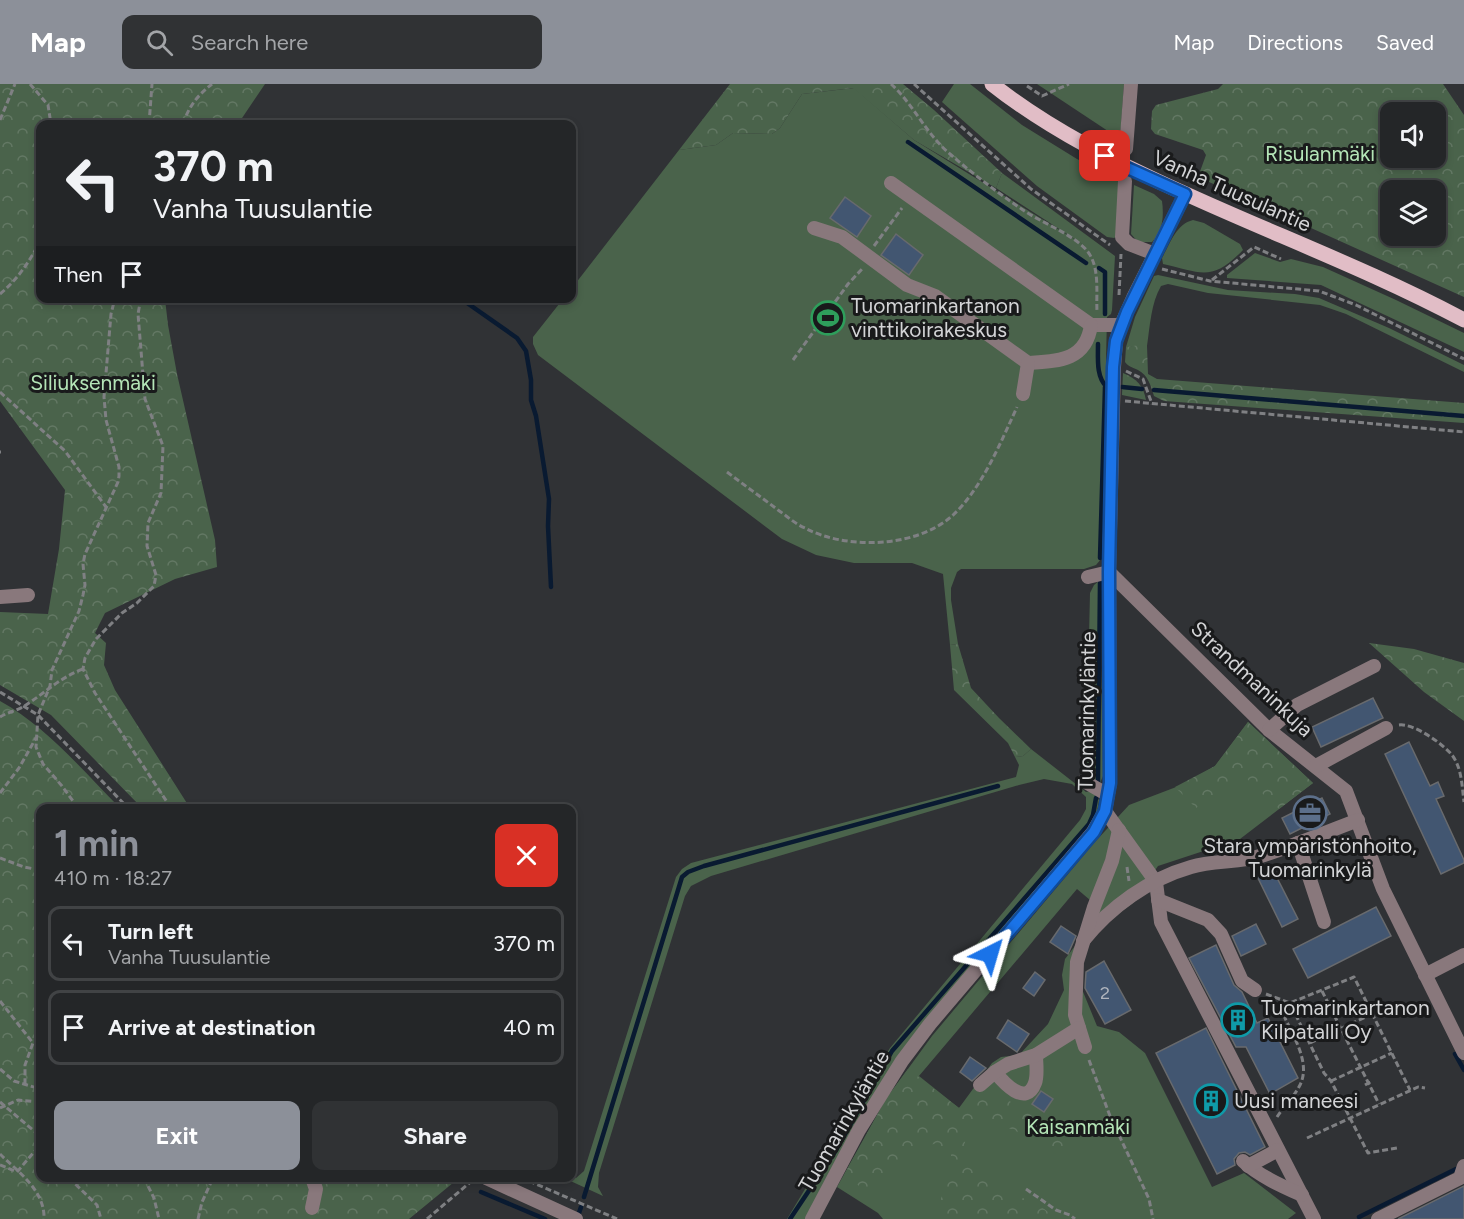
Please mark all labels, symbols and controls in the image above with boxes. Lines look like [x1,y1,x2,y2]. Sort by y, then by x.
search box [122,15,542,69]
text: Map [30,25,86,59]
icon: search [143,26,176,59]
text: Search here [191,29,308,56]
text: Map [1173,30,1214,55]
text: Directions [1247,30,1343,55]
text: Saved [1376,30,1434,55]
map controls [1380,102,1446,246]
button: sound [1380,102,1446,168]
pin [1079,130,1130,181]
icon: arrive [1088,139,1121,172]
text: 370 m [153,141,274,192]
park label: Risulanmäki [1265,141,1375,166]
icon: left [54,144,132,222]
street label: Vanha Tuusulantie [1149,144,1315,237]
button: layers [1380,180,1446,246]
text: Vanha Tuusulantie [153,192,372,225]
icon: arrive [115,258,148,291]
text: Then [54,261,103,288]
place label: Tuomarinkartanon vinttikoirakeskus [851,293,1020,342]
sports icon: Tuomarinkartanon vinttikoirakeskus [810,300,846,336]
park label: Siliuksenmäki [30,370,156,395]
street label: Strandmaninkuja [1186,616,1319,742]
street label: Tuomarinkyläntie [1073,631,1100,791]
office icon: Stara ympäristönhoito, Tuomarinkylä [1292,795,1328,831]
text: 1 min [54,822,139,865]
button: close [495,824,558,887]
place label: Stara ympäristönhoito, Tuomarinkylä [1203,833,1417,882]
text: 410 m · 18:27 [54,866,172,890]
text: Turn left [108,918,194,945]
position arrow [958,922,1022,986]
icon: left [57,927,90,960]
text: 370 m [493,930,555,957]
text: Vanha Tuusulantie [108,945,271,969]
house number: 2 [1100,982,1110,1004]
place label: Tuomarinkartanon Kilpatalli Oy [1261,995,1430,1044]
building icon: Tuomarinkartanon Kilpatalli Oy [1220,1002,1256,1038]
icon: arrive [57,1011,90,1044]
text: Arrive at destination [108,1014,316,1041]
text: 40 m [503,1014,555,1041]
street label: Tuomarinkyläntie [793,1046,894,1196]
building icon: Uusi maneesi [1193,1083,1229,1119]
place label: Uusi maneesi [1234,1088,1358,1113]
button: Exit [54,1101,300,1170]
button: Share [312,1101,558,1170]
park label: Kaisanmäki [1026,1114,1130,1139]

